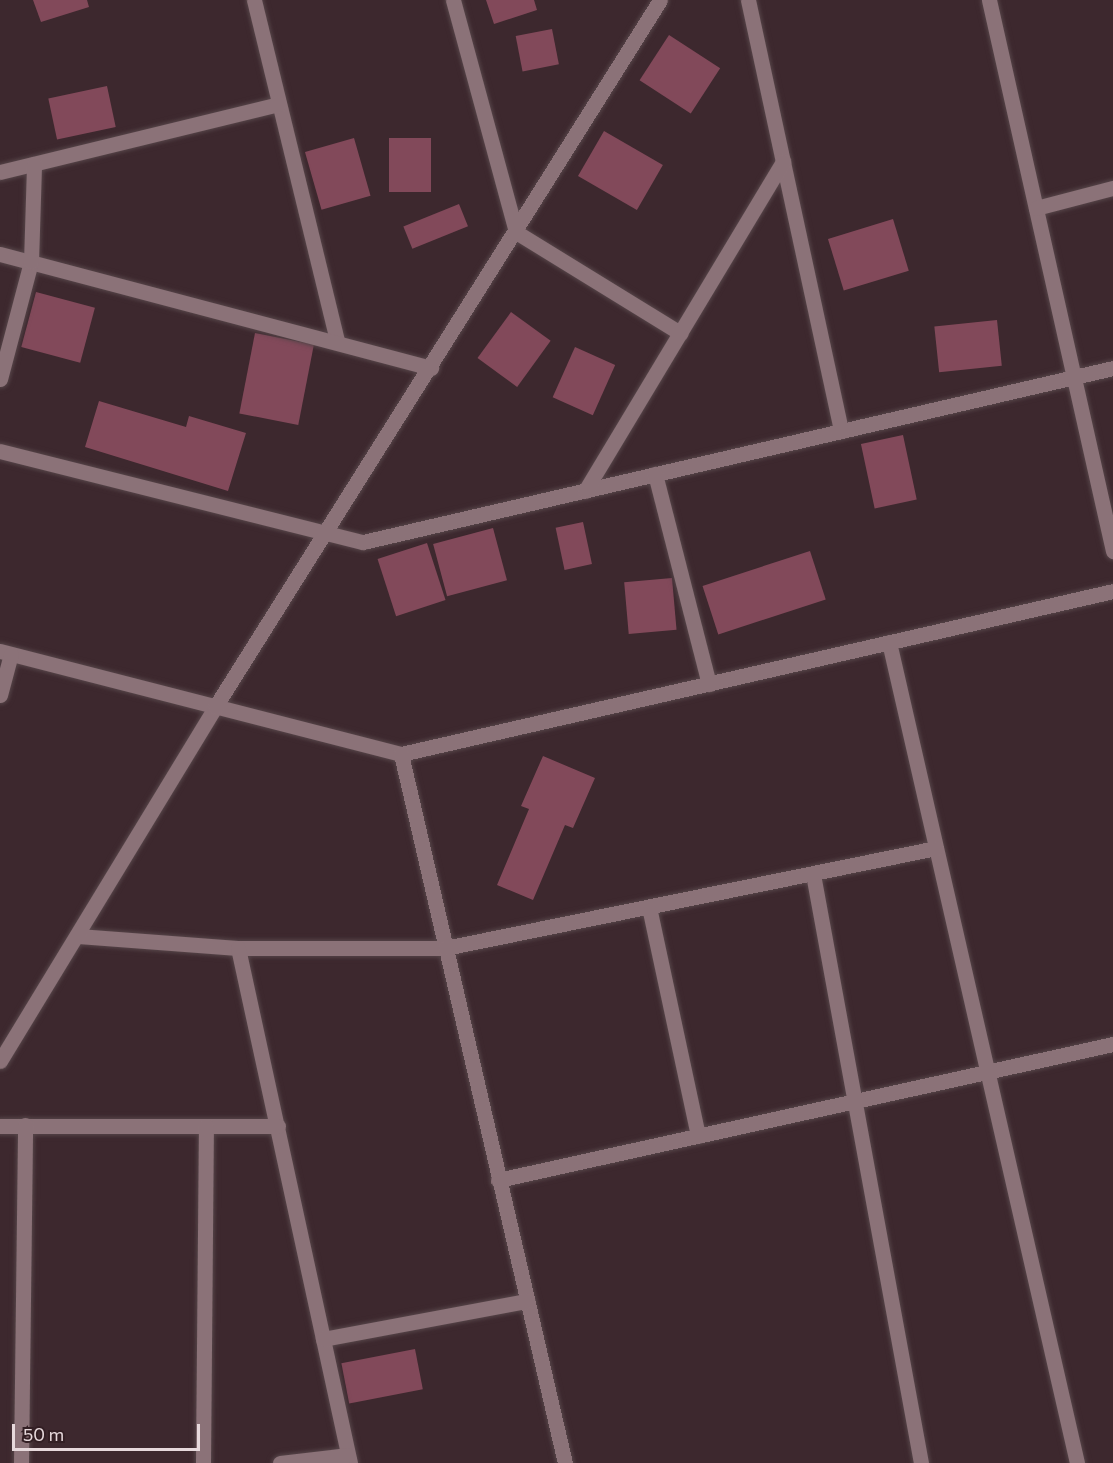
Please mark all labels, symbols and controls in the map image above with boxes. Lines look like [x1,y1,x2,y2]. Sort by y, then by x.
scale bar [15,1412,202,1450]
text: 50 m [23,1423,64,1445]

